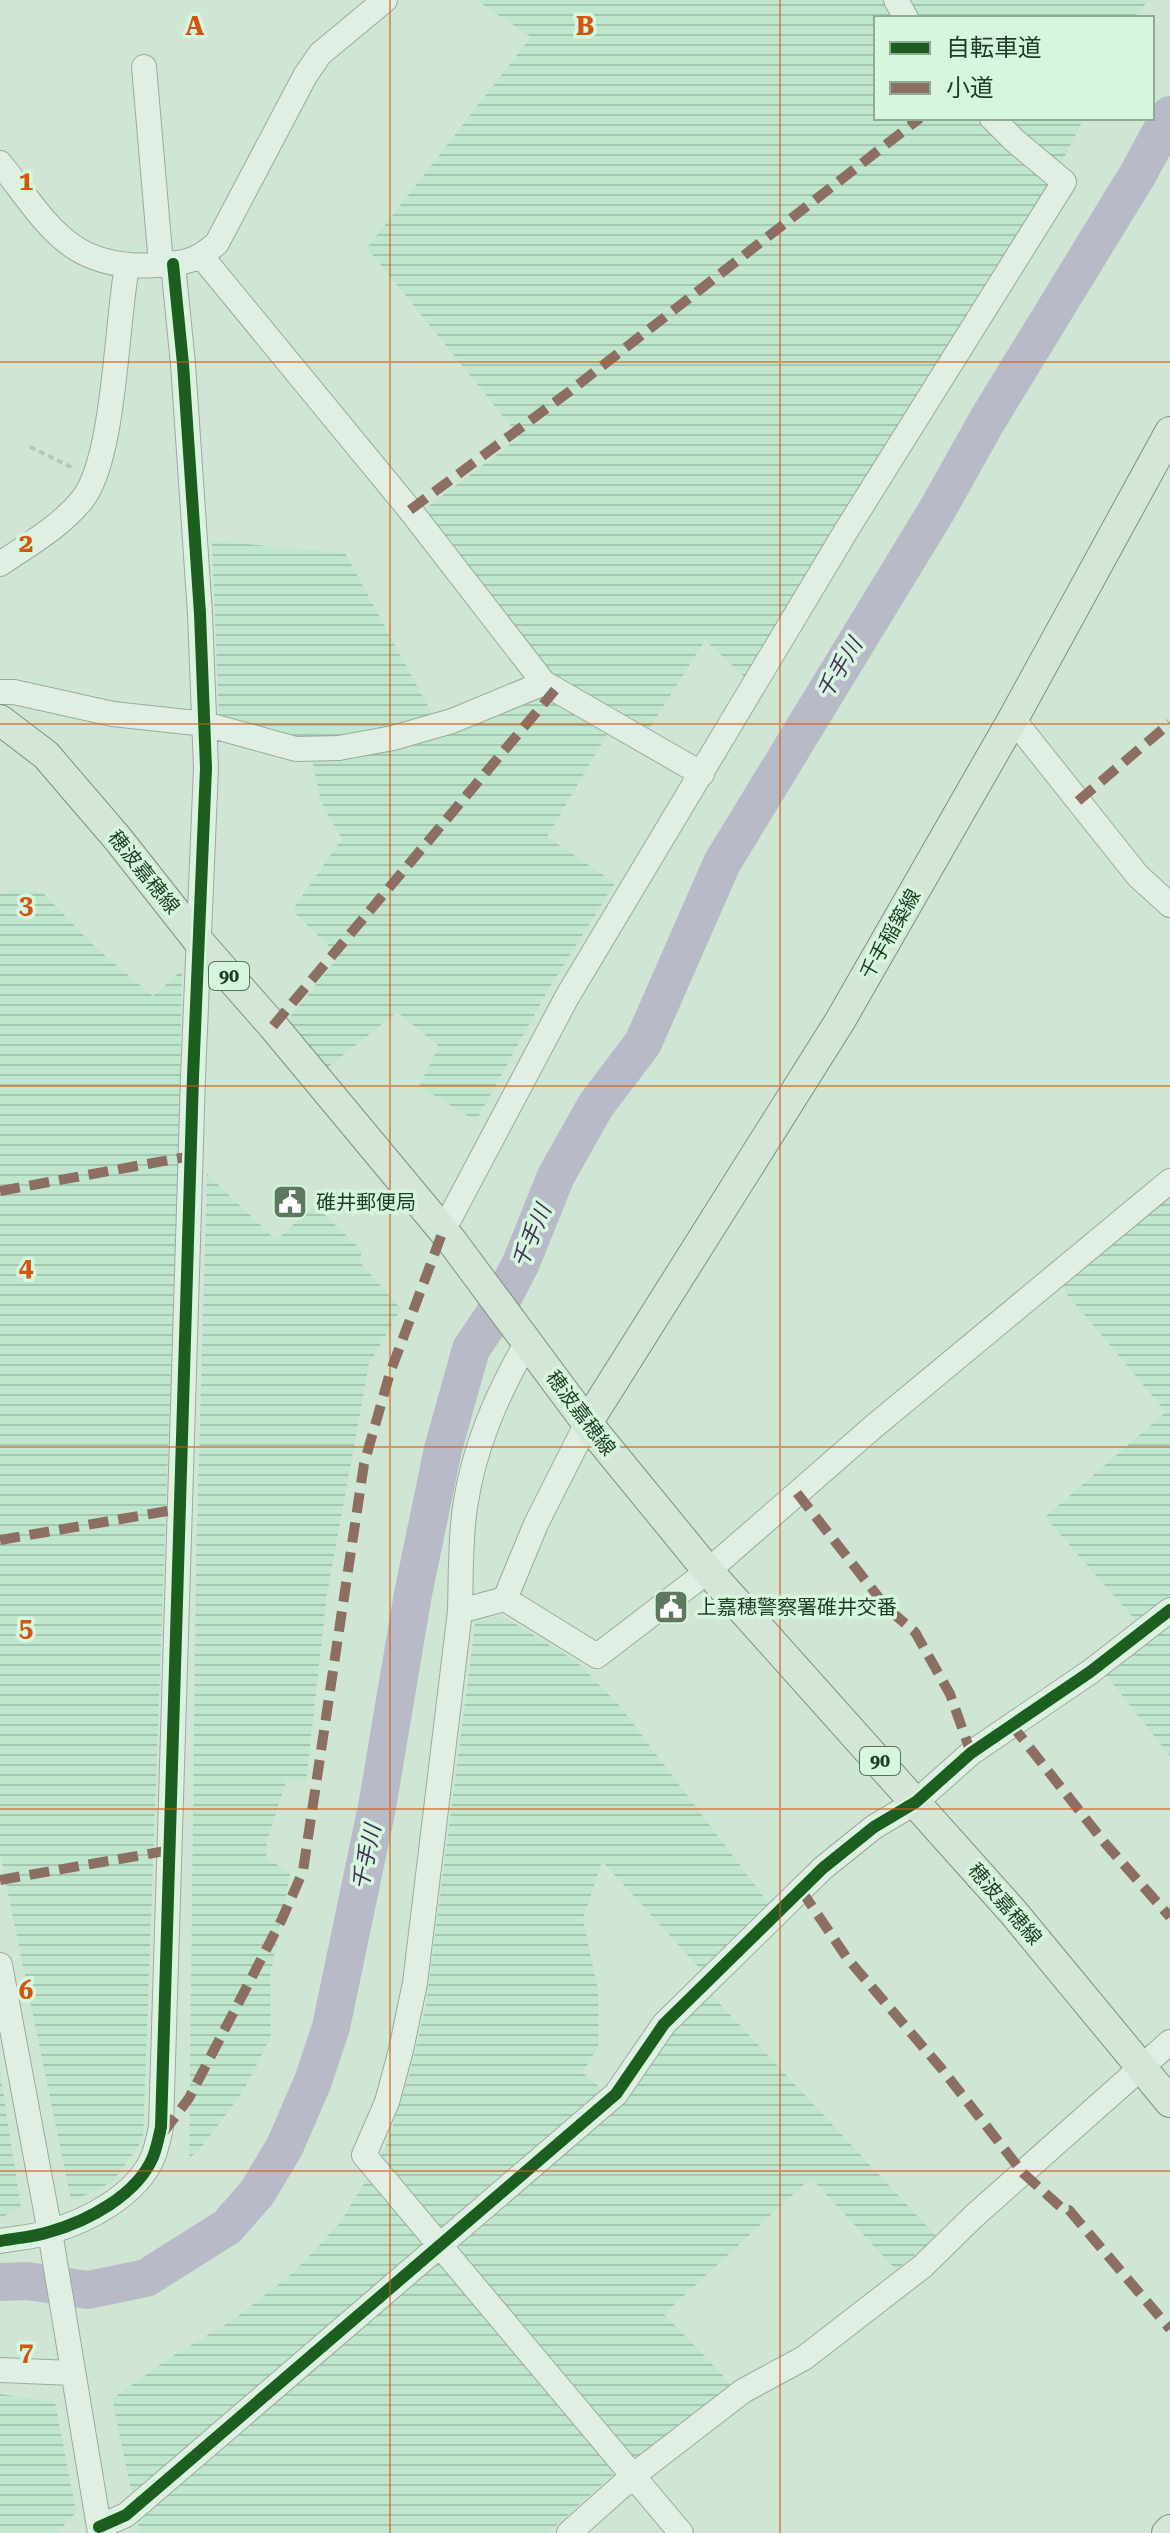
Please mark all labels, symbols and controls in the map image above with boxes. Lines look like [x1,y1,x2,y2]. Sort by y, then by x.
text: A [186,11,205,41]
text: B [576,11,594,41]
legend [874,16,1154,120]
text: 自転車道 [946,34,1042,62]
text: 小道 [946,74,994,102]
text: 1 [19,166,33,196]
text: 2 [19,528,33,558]
water label: 千手川 [812,632,868,703]
street label: 穂波嘉穂線 [103,826,185,918]
street label: 千手稲築線 [855,885,925,983]
text: 3 [19,890,33,920]
road number: 90 [209,962,249,990]
public building icon: 碓井郵便局 [271,1183,309,1221]
place label: 碓井郵便局 [316,1190,416,1214]
water label: 千手川 [507,1199,557,1271]
text: 4 [19,1252,34,1282]
street label: 穂波嘉穂線 [541,1366,621,1460]
public building icon: 上嘉穂警察署碓井交番 [652,1588,690,1626]
place label: 上嘉穂警察署碓井交番 [697,1595,897,1619]
text: 5 [19,1613,33,1643]
road number: 90 [860,1747,900,1775]
water label: 千手川 [347,1820,386,1892]
street label: 穂波嘉穂線 [963,1858,1047,1950]
text: 6 [19,1975,33,2005]
text: 7 [19,2337,33,2367]

